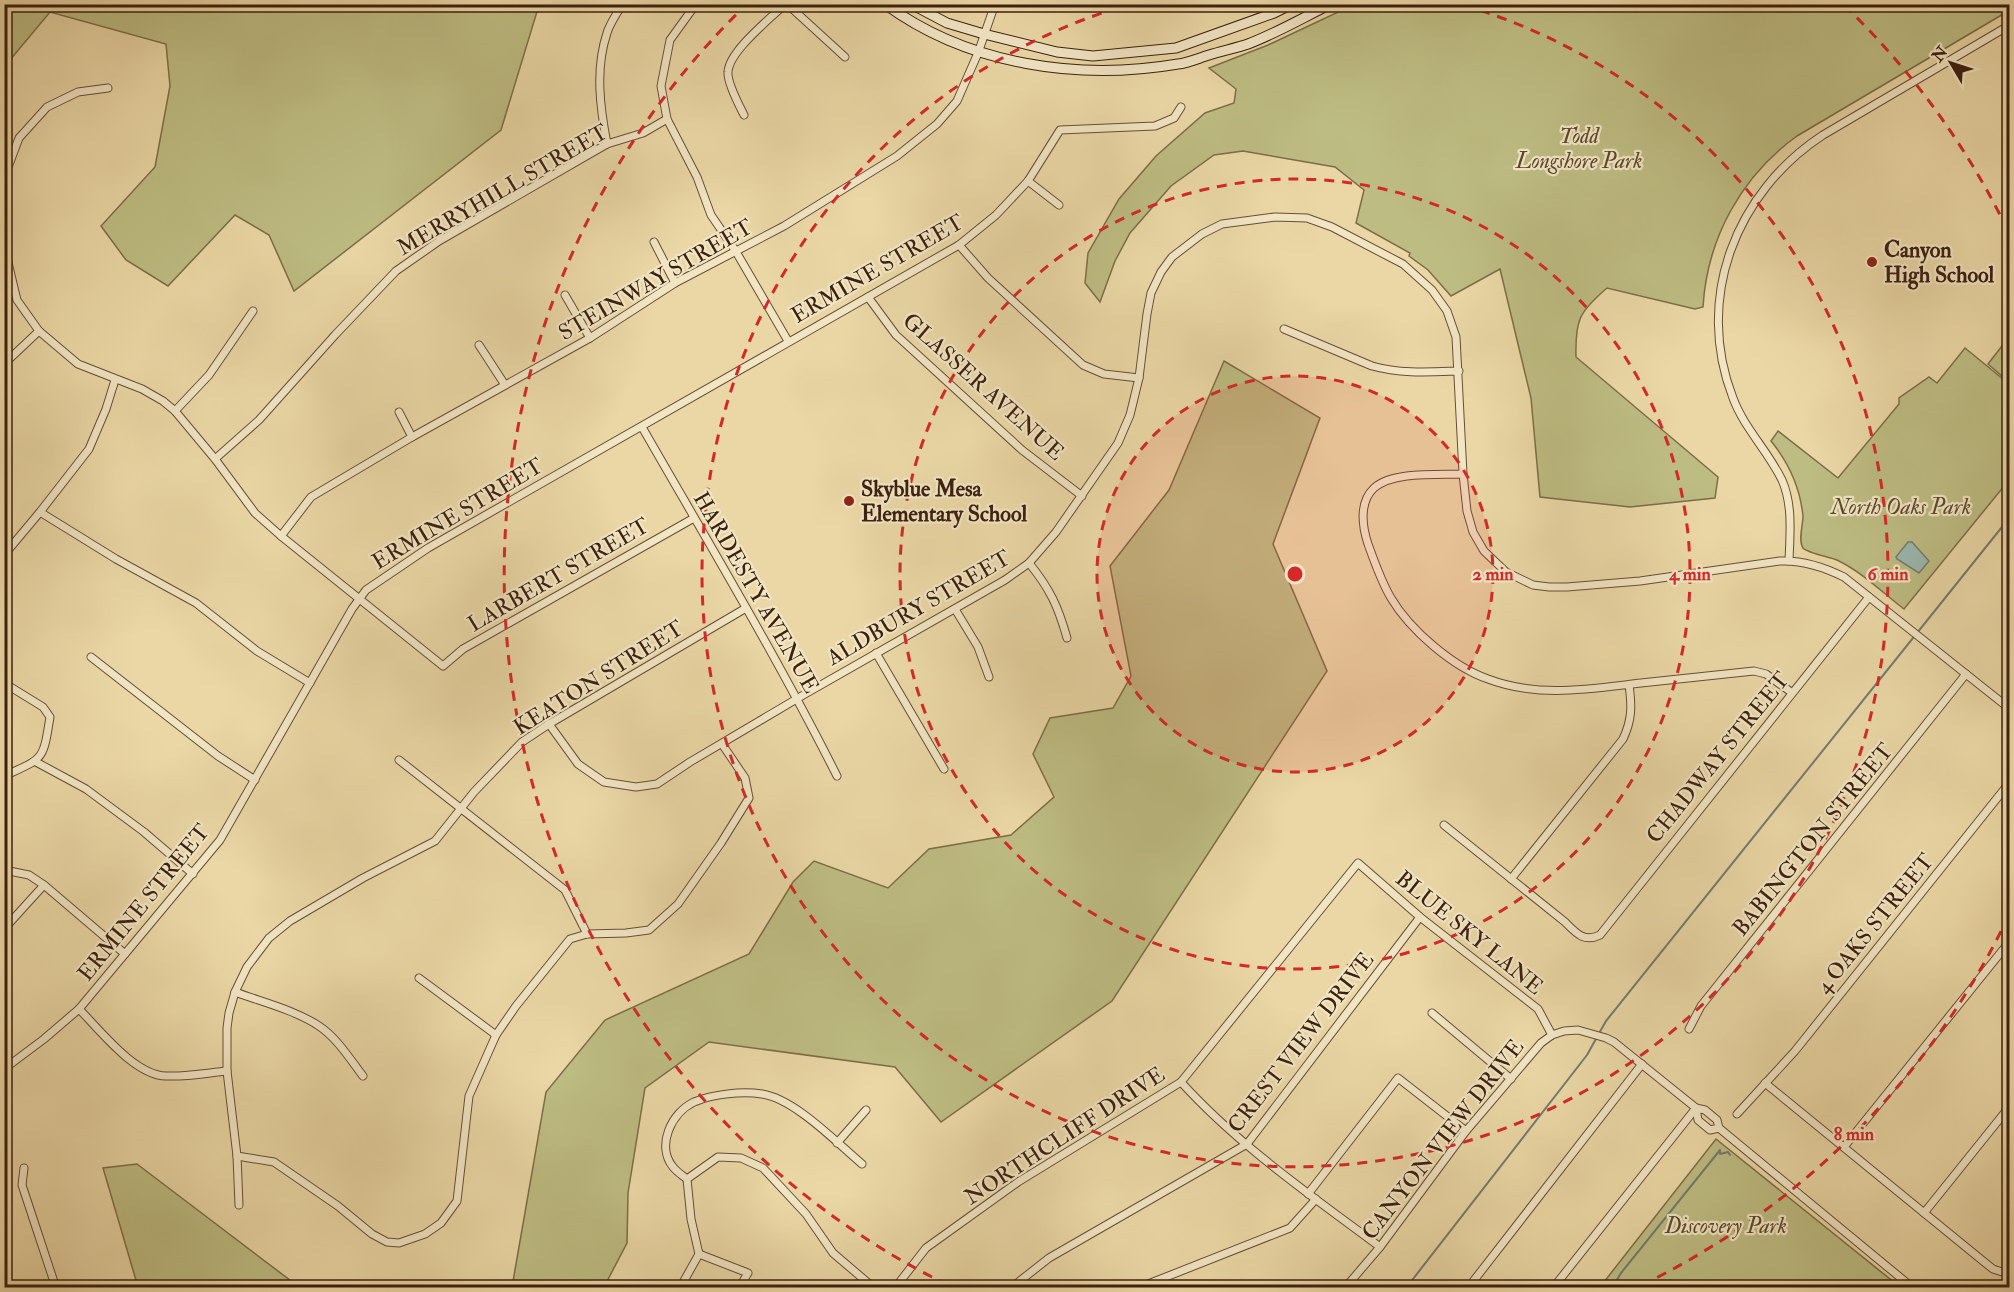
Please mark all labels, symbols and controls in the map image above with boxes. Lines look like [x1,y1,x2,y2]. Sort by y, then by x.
north arrow [1921,33,1981,93]
text: N [1927,42,1953,67]
street label: MERRYHILL STREET [392,118,614,262]
park label: Todd Longshore Park [1515,122,1642,175]
street label: ERMINE STREET [786,208,969,330]
street label: STEINWAY STREET [553,213,758,347]
place label: Canyon High School [1884,236,1995,290]
marker: Canyon High School [1865,255,1879,269]
street label: GLASSER AVENUE [897,307,1070,467]
street label: ERMINE STREET [367,451,549,576]
place label: Skyblue Mesa Elementary School [861,475,1027,529]
street label: HARDESTY AVENUE [687,487,825,698]
park label: North Oaks Park [1830,493,1971,521]
marker: Skyblue Mesa Elementary School [842,494,856,508]
street label: LARBERT STREET [463,511,655,638]
street label: ALDBURY STREET [821,544,1016,672]
text: 2 min [1473,563,1514,586]
text: 4 min [1668,563,1711,586]
text: 6 min [1868,563,1909,586]
centre of rings [1285,564,1305,584]
street label: KEATON STREET [508,614,689,741]
street label: CHADWAY STREET [1640,666,1796,849]
street label: BABINGTON STREET [1726,737,1900,942]
street label: ERMINE STREET [72,818,216,987]
street label: 4 OAKS STREET [1810,847,1940,999]
street label: BLUE SKY LANE [1390,865,1549,1001]
street label: CREST VIEW DRIVE [1222,947,1380,1139]
street label: CANYON VIEW DRIVE [1356,1033,1530,1246]
street label: NORTHCLIFF DRIVE [959,1060,1170,1211]
text: 8 min [1834,1123,1875,1146]
park label: Discovery Park [1664,1212,1787,1240]

